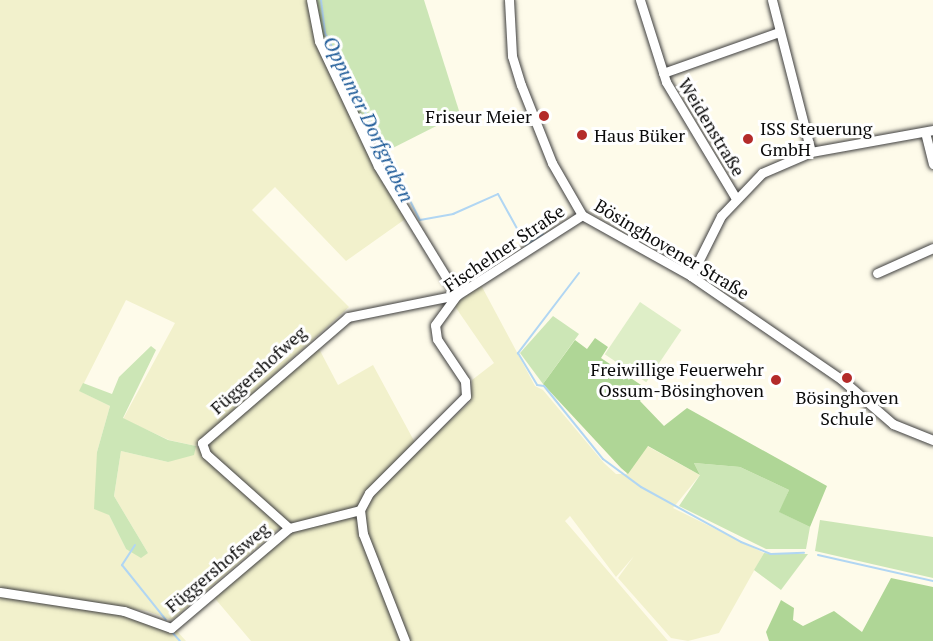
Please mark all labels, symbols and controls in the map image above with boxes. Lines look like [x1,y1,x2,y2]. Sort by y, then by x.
water label: Oppumer Dorfgraben [318,32,420,206]
street label: Weidenstraße [674,74,750,180]
place label: Friseur Meier [425,105,532,127]
marker: Friseur Meier [537,109,551,123]
place label: ISS Steuerung GmbH [760,118,872,160]
place label: Haus Büker [594,124,685,146]
marker: Haus Büker [575,128,589,142]
marker: ISS Steuerung GmbH [741,132,755,146]
street label: Bösinghovener Straße [591,194,753,304]
street label: Fischelner Straße [440,200,568,296]
street label: Függershofweg [206,322,310,418]
place label: Freiwillige Feuerwehr Ossum-Bösinghoven [590,359,764,401]
marker: Bösinghoven Schule [840,371,854,385]
marker: Freiwillige Feuerwehr Ossum-Bösinghoven [769,373,783,387]
place label: Bösinghoven Schule [795,387,899,430]
street label: Függershofsweg [161,517,273,617]

